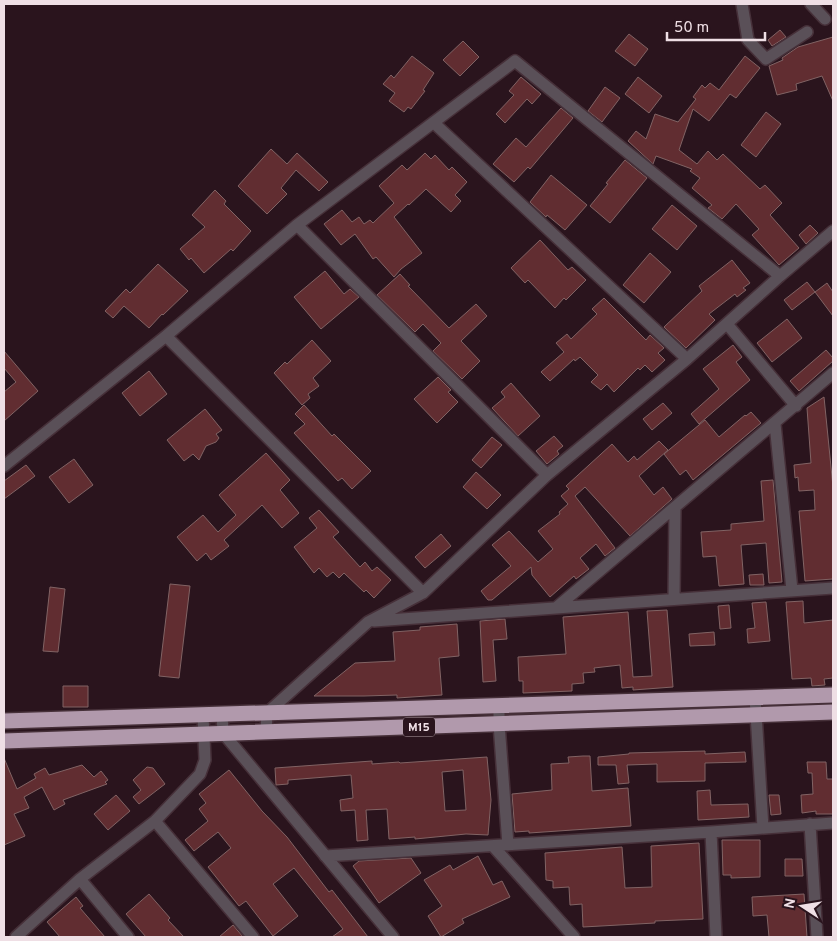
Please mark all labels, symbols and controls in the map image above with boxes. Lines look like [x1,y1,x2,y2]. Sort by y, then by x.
scale bar [667,10,764,42]
text: 50 m [674,19,709,38]
road number: M15 [403,718,435,736]
north arrow [777,881,827,931]
text: N [781,897,800,910]

